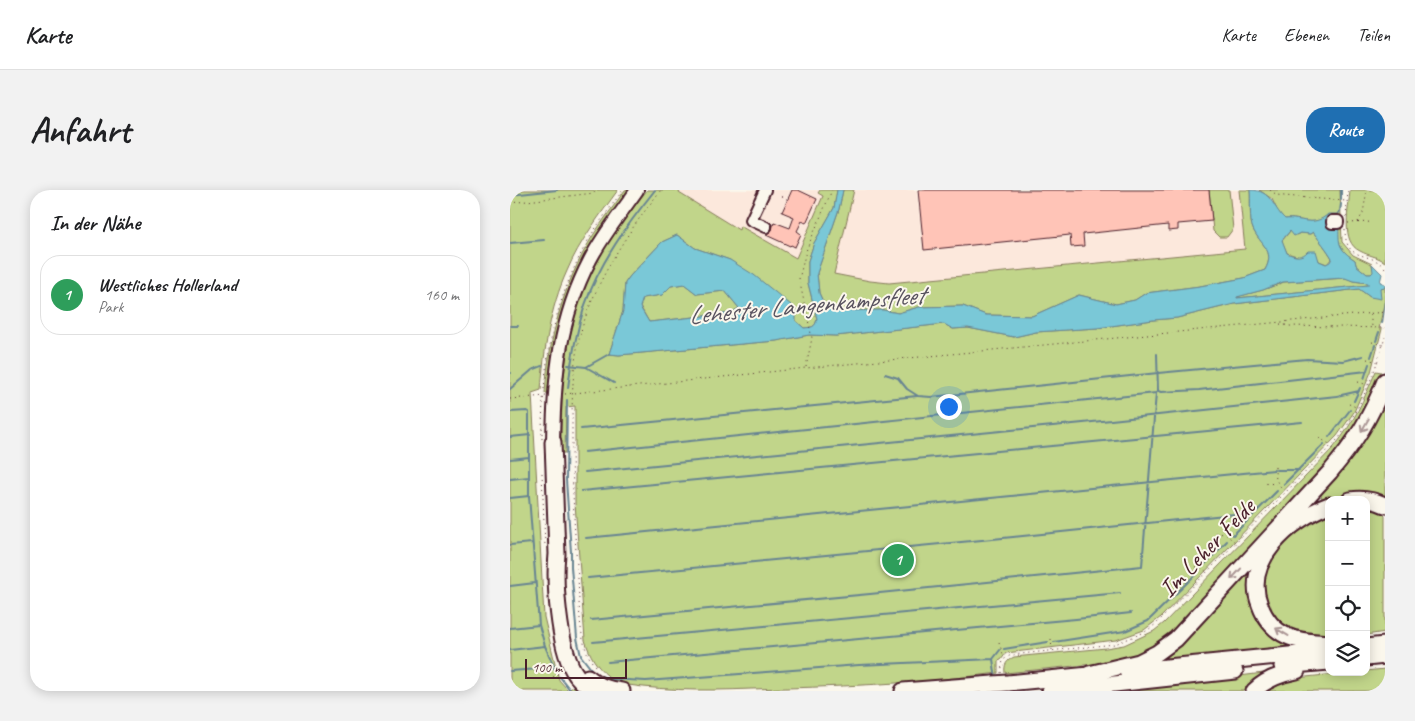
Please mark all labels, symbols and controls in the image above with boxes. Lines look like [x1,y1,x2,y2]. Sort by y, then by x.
text: Karte [25,20,72,50]
text: Karte [1221,24,1256,46]
text: Ebenen [1284,24,1329,46]
text: Teilen [1357,24,1390,46]
button: Route [1306,107,1385,153]
text: Anfahrt [30,108,130,153]
text: In der Nähe [50,210,140,236]
text: Westliches Hollerland [98,273,237,297]
water label: Lehester Langenkampsfleet [687,278,931,332]
text: 1 [63,285,71,305]
text: 160 m [425,285,459,305]
text: Park [98,297,123,317]
your location [936,394,962,420]
one-way arrow [1359,417,1369,432]
street label: Im Leher Felde [1152,490,1263,604]
map controls [1325,496,1370,676]
button: + [1325,496,1370,541]
pin: 1 [882,541,914,579]
button: − [1325,541,1370,586]
one-way arrow [1230,568,1242,580]
button: locate [1325,586,1370,631]
one-way arrow [1275,627,1289,638]
button: layers [1325,631,1370,676]
scale bar [525,656,628,679]
text: 100 m [532,659,562,676]

